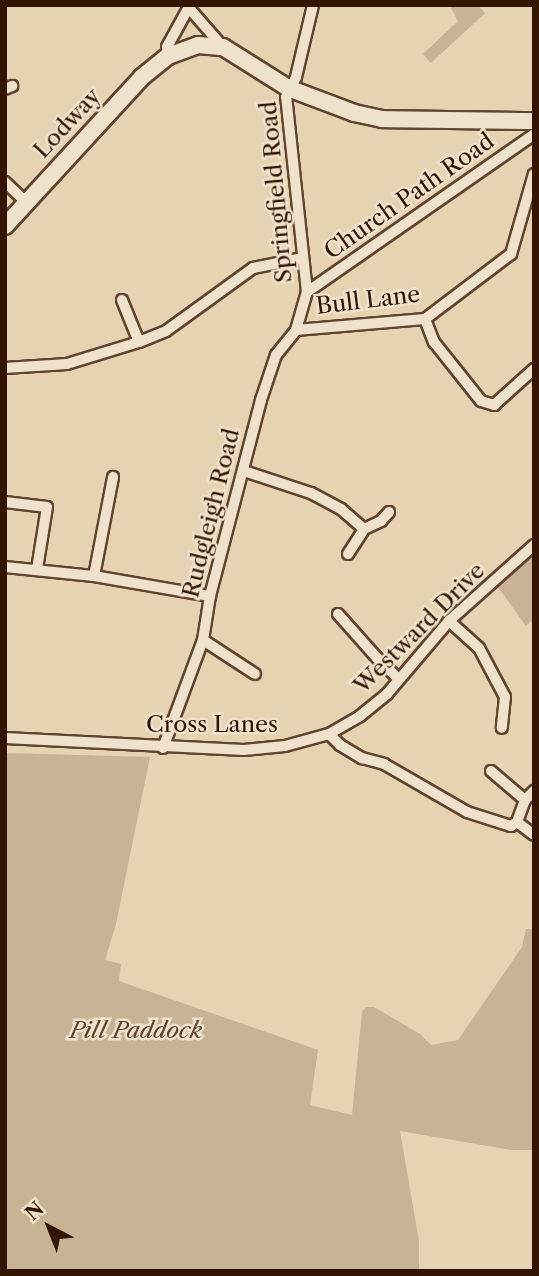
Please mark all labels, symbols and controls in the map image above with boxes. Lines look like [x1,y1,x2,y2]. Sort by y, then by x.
street label: Lodway [28,82,106,164]
street label: Springfield Road [254,100,298,284]
street label: Church Path Road [319,127,499,265]
street label: Bull Lane [314,280,422,320]
street label: Rudgleigh Road [177,426,245,600]
street label: Westward Drive [348,557,490,699]
street label: Cross Lanes [146,710,278,738]
park label: Pill Paddock [70,1016,202,1044]
north arrow [14,1192,84,1262]
text: N [21,1197,48,1225]

